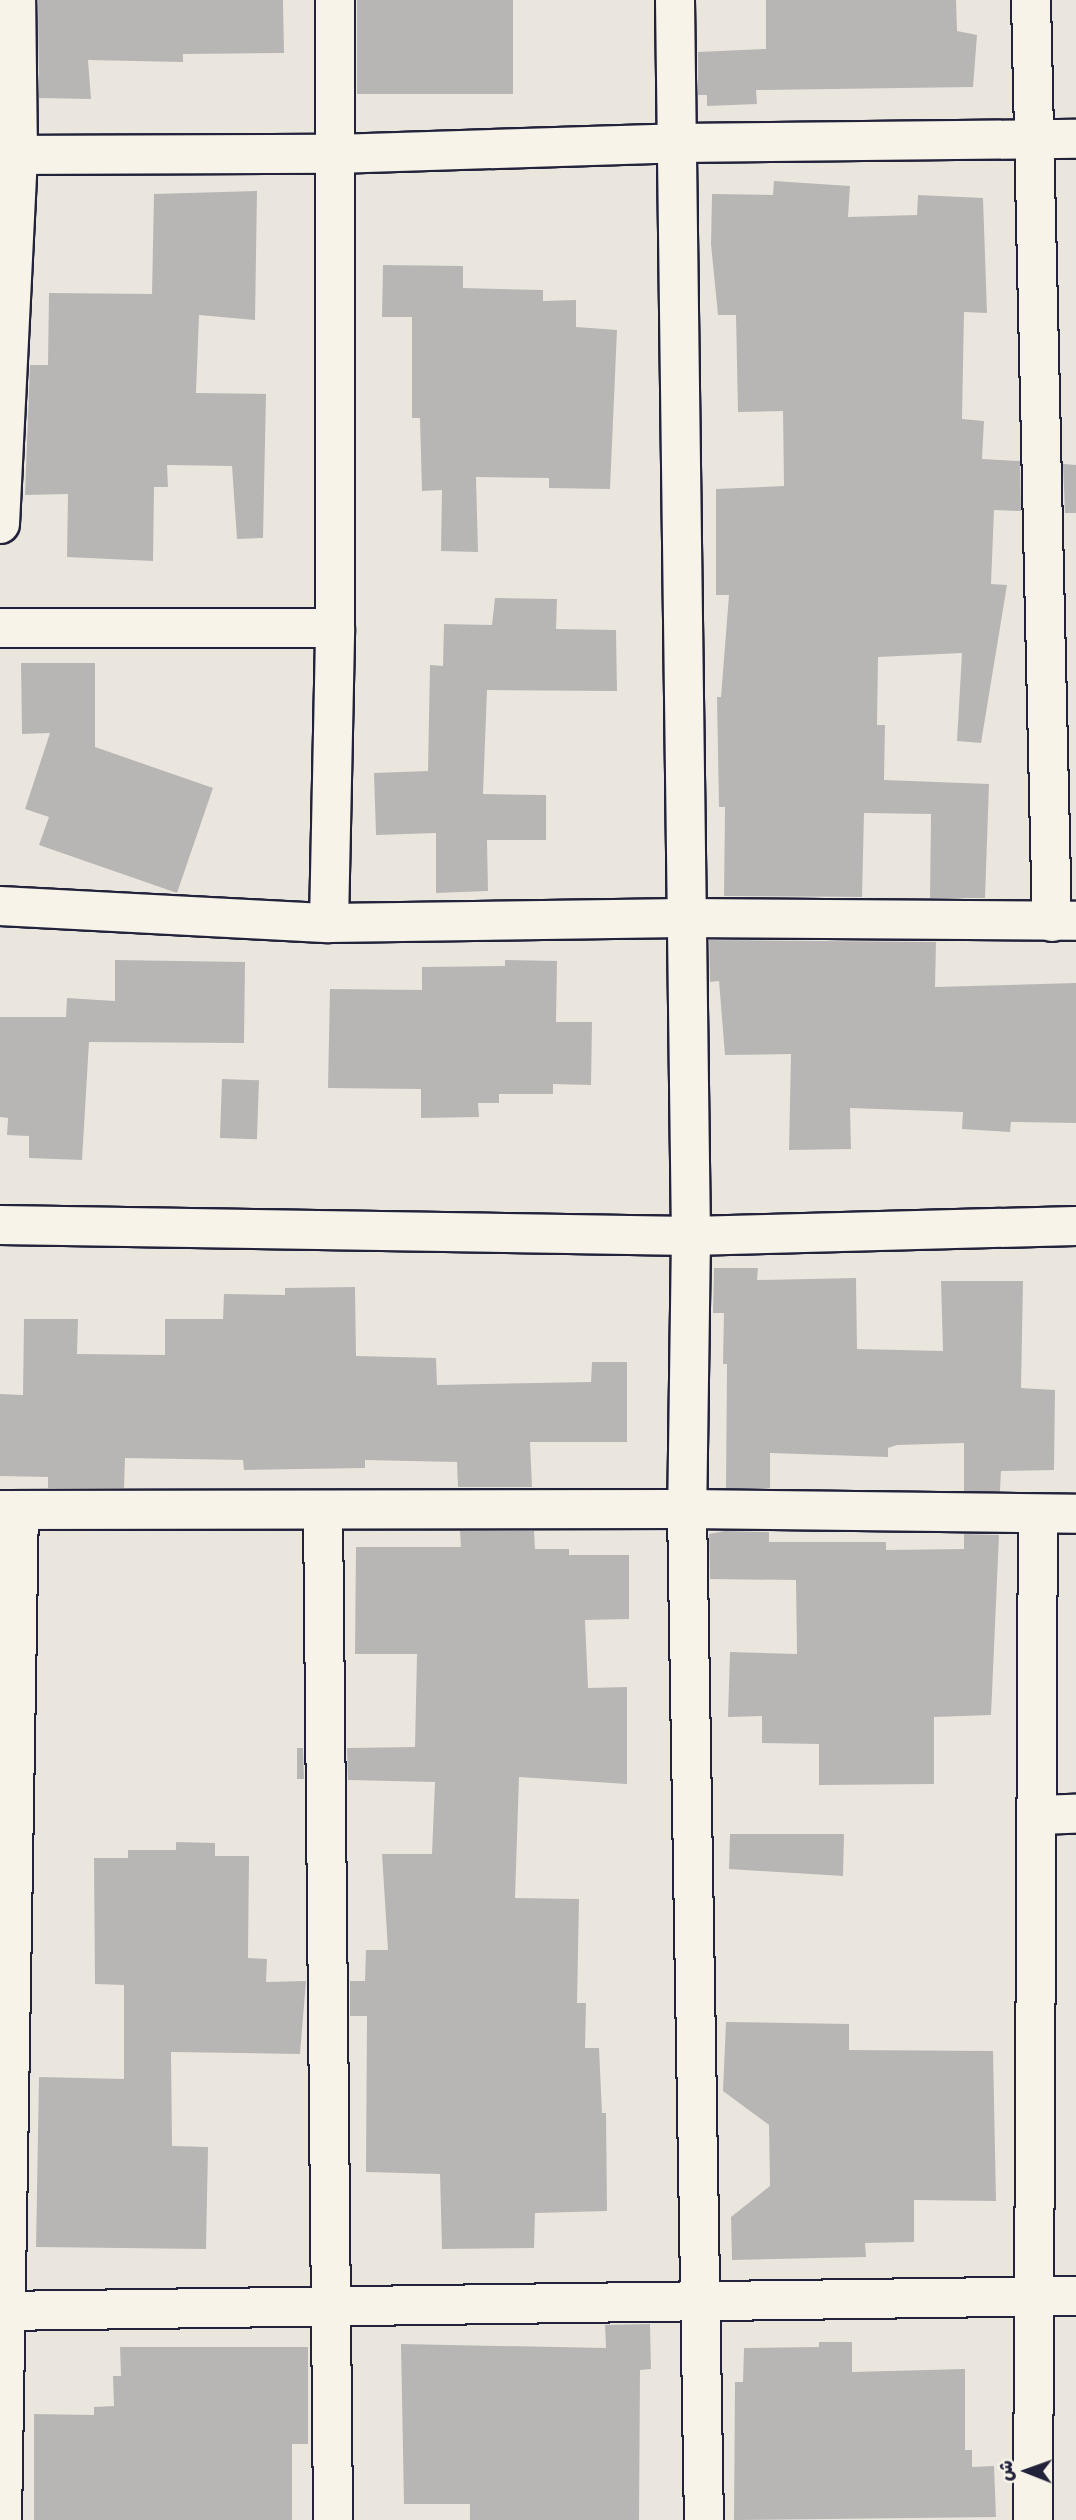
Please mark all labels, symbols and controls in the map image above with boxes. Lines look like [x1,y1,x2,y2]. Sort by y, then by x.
north arrow [992,2436,1062,2506]
text: ش [994,2460,1018,2481]

